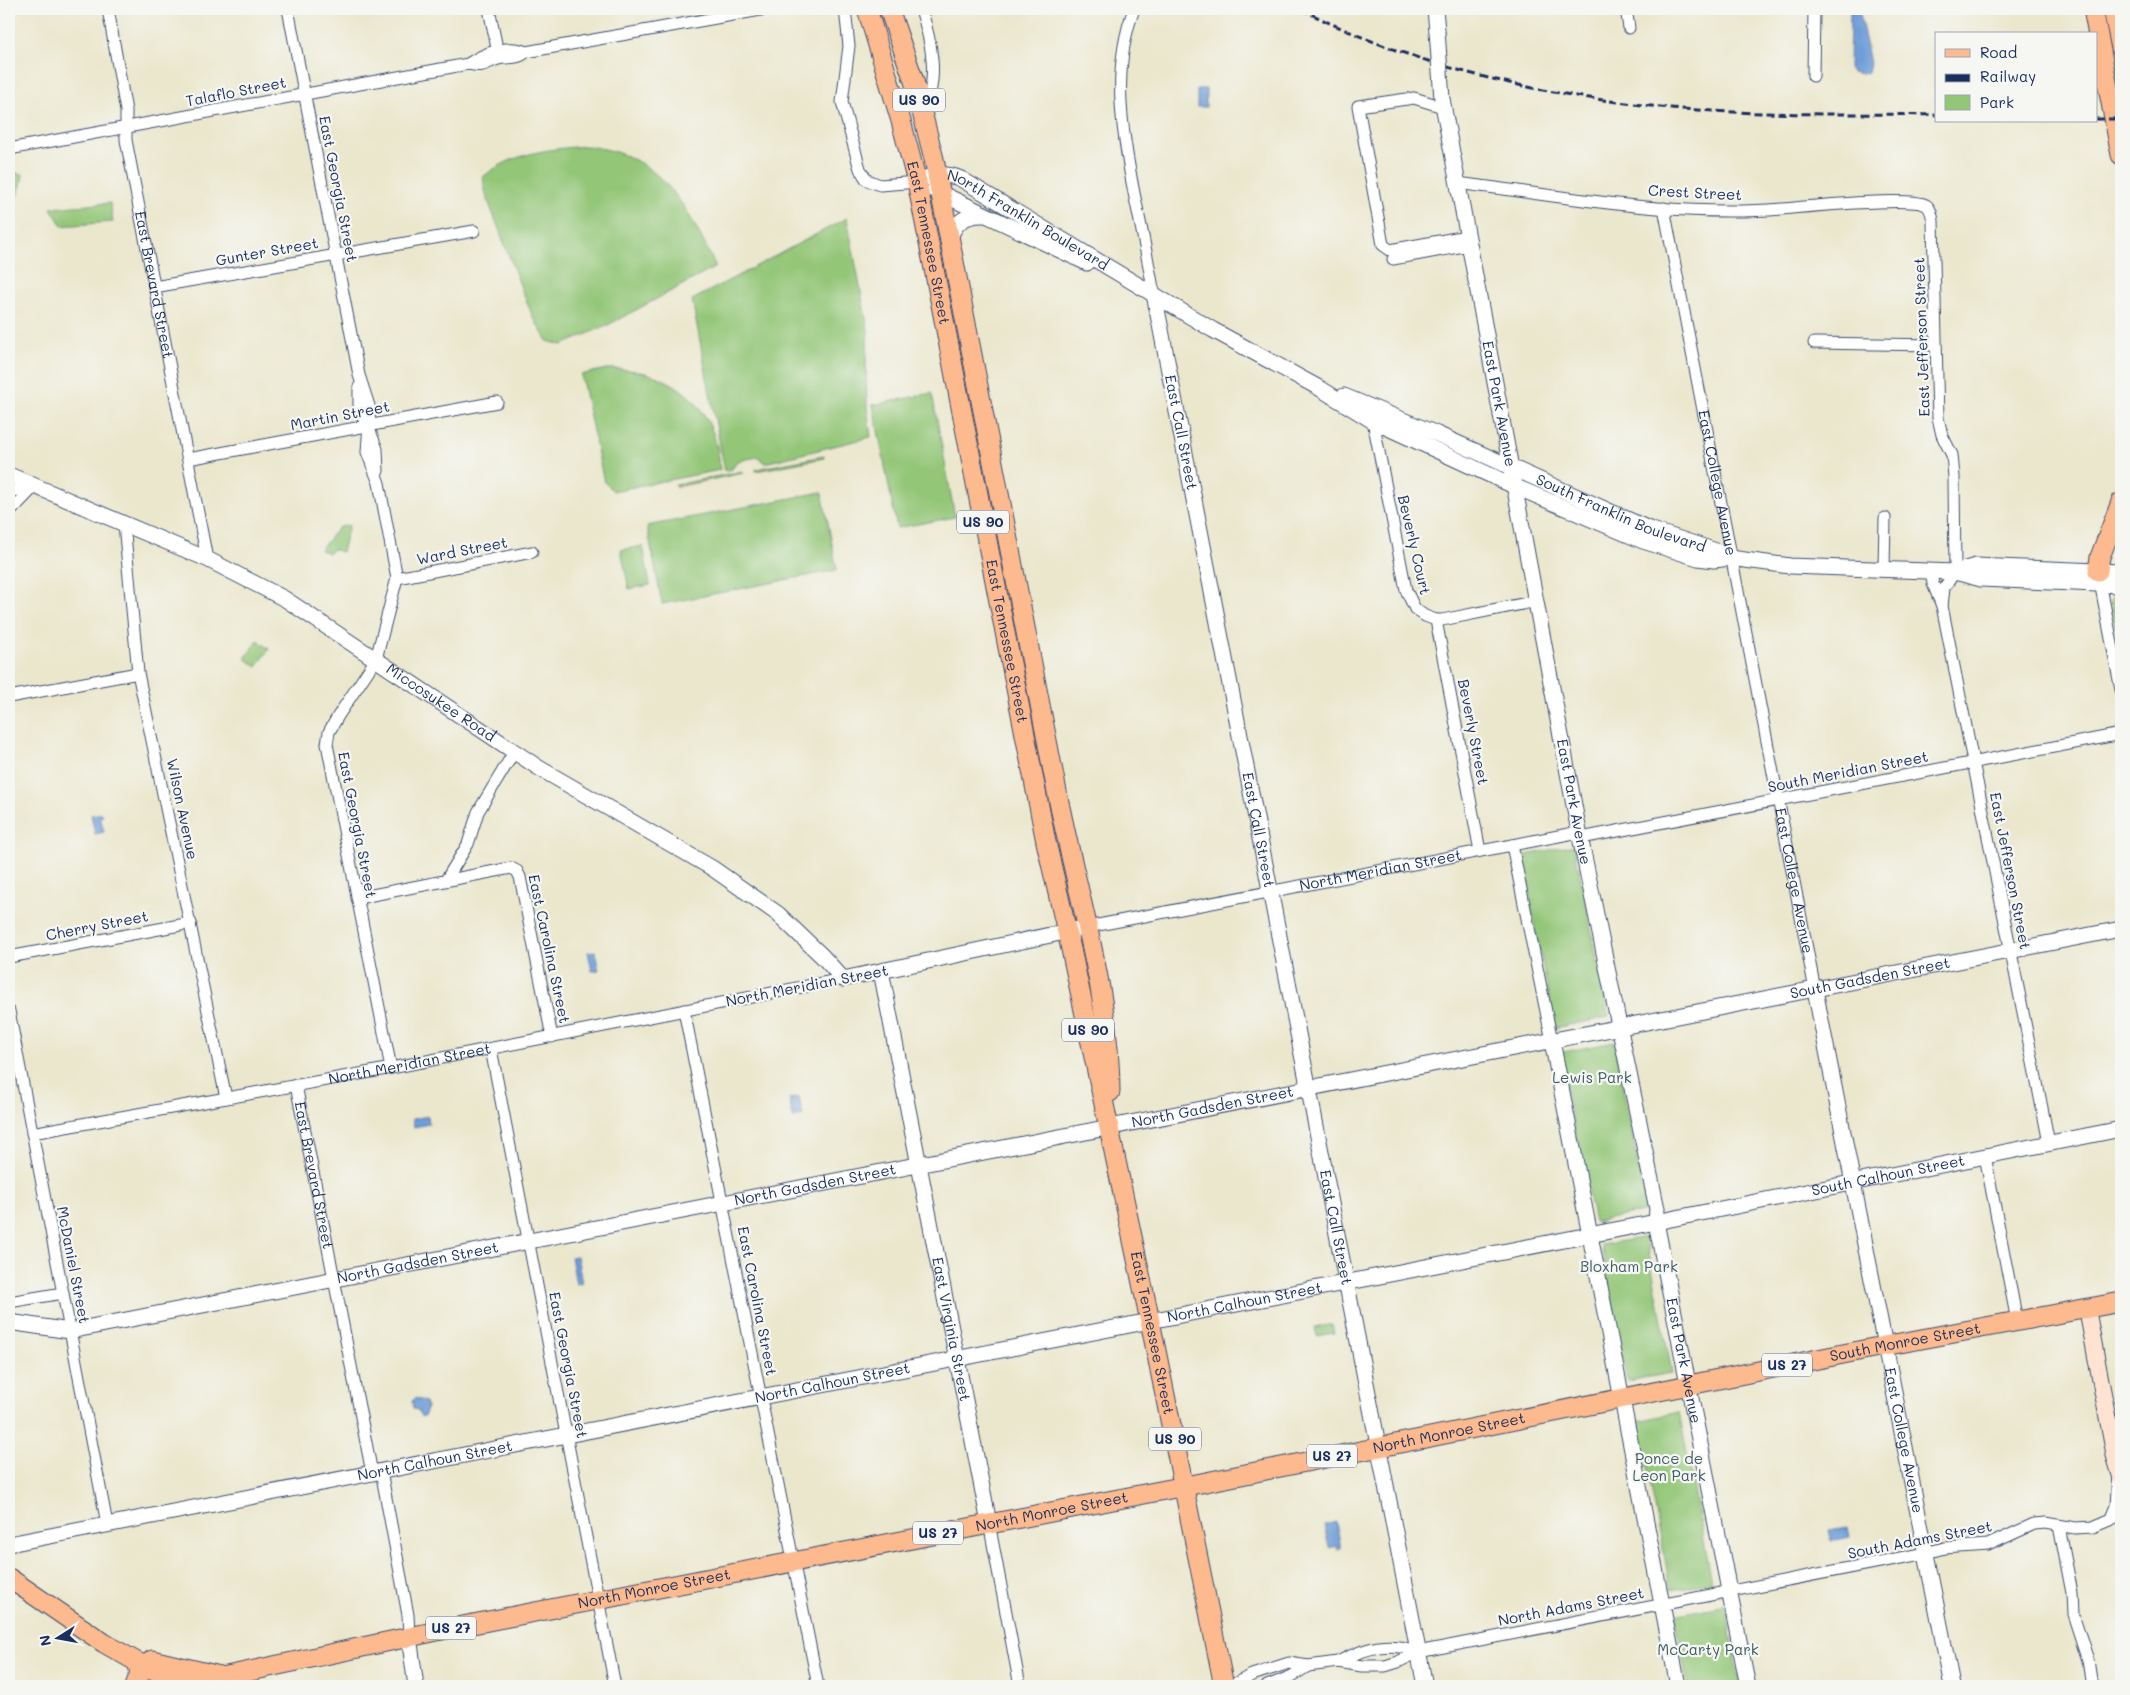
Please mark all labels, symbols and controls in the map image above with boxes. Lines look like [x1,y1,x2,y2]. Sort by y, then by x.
legend [1935,32,2098,122]
text: Road [1980,42,2017,62]
text: Railway [1980,66,2036,86]
street label: Talaflo Street [184,71,288,111]
road number: US 90 [893,88,945,112]
text: Park [1980,92,2014,112]
street label: East Georgia Street [315,114,363,264]
street label: East Tennessee Street [903,159,956,326]
street label: North Franklin Boulevard [945,164,1113,274]
street label: Crest Street [1648,180,1742,204]
street label: East Brevard Street [131,209,179,360]
street label: Gunter Street [214,232,320,270]
street label: East Jefferson Street [1908,257,1934,417]
street label: East Park Avenue [1478,339,1521,468]
street label: East Call Street [1161,373,1203,491]
street label: Martin Street [288,396,391,434]
street label: East College Avenue [1694,408,1742,557]
street label: South Franklin Boulevard [1533,469,1709,556]
street label: Beverly Court [1394,493,1436,597]
road number: US 90 [957,511,1009,534]
street label: Ward Street [415,531,509,569]
street label: East Tennessee Street [982,558,1033,724]
street label: Miccosukee Road [383,658,500,746]
street label: Beverly Street [1454,677,1494,786]
street label: East Park Avenue [1553,737,1596,866]
street label: South Meridian Street [1766,746,1930,796]
street label: East Georgia Street [334,750,382,900]
street label: Wilson Avenue [163,756,203,861]
street label: East Call Street [1238,770,1280,889]
street label: East Jefferson Street [1986,791,2036,951]
street label: East College Avenue [1771,806,1819,955]
street label: North Meridian Street [1297,844,1463,895]
street label: East Carolina Street [524,873,576,1025]
street label: Cherry Street [44,905,150,945]
street label: South Gadsden Street [1788,952,1952,1003]
street label: North Meridian Street [724,959,890,1011]
road number: US 90 [1062,1018,1114,1042]
street label: North Meridian Street [327,1038,493,1088]
park label: Lewis Park [1552,1067,1632,1087]
street label: North Gadsden Street [1130,1080,1295,1132]
street label: East Brevard Street [290,1100,339,1251]
street label: South Calhoun Street [1810,1149,1966,1200]
street label: North Gadsden Street [732,1158,898,1210]
street label: East Call Street [1316,1168,1358,1287]
street label: McDaniel Street [53,1205,95,1325]
street label: East Carolina Street [734,1224,782,1377]
street label: North Gadsden Street [335,1236,500,1287]
street label: East Tennessee Street [1126,1249,1180,1416]
street label: East Virginia Street [928,1255,976,1403]
park label: Bloxham Park [1580,1256,1678,1276]
street label: North Calhoun Street [1165,1276,1324,1326]
street label: East Georgia Street [545,1290,593,1440]
street label: East Park Avenue [1662,1296,1707,1425]
street label: South Monroe Street [1828,1317,1982,1365]
road number: US 27 [1762,1354,1812,1376]
street label: North Calhoun Street [753,1357,912,1407]
street label: East College Avenue [1881,1366,1929,1515]
street label: North Monroe Street [1371,1407,1527,1457]
road number: US 90 [1149,1428,1201,1450]
street label: North Calhoun Street [355,1435,514,1485]
road number: US 27 [1307,1444,1357,1468]
park label: Ponce de Leon Park [1632,1448,1706,1485]
street label: North Monroe Street [974,1486,1130,1535]
street label: South Adams Street [1846,1515,1994,1563]
road number: US 27 [913,1522,963,1545]
street label: North Monroe Street [576,1563,732,1612]
street label: North Adams Street [1496,1582,1646,1630]
north arrow [32,1612,82,1662]
road number: US 27 [426,1616,476,1640]
text: N [34,1634,55,1648]
park label: McCarty Park [1657,1639,1759,1659]

